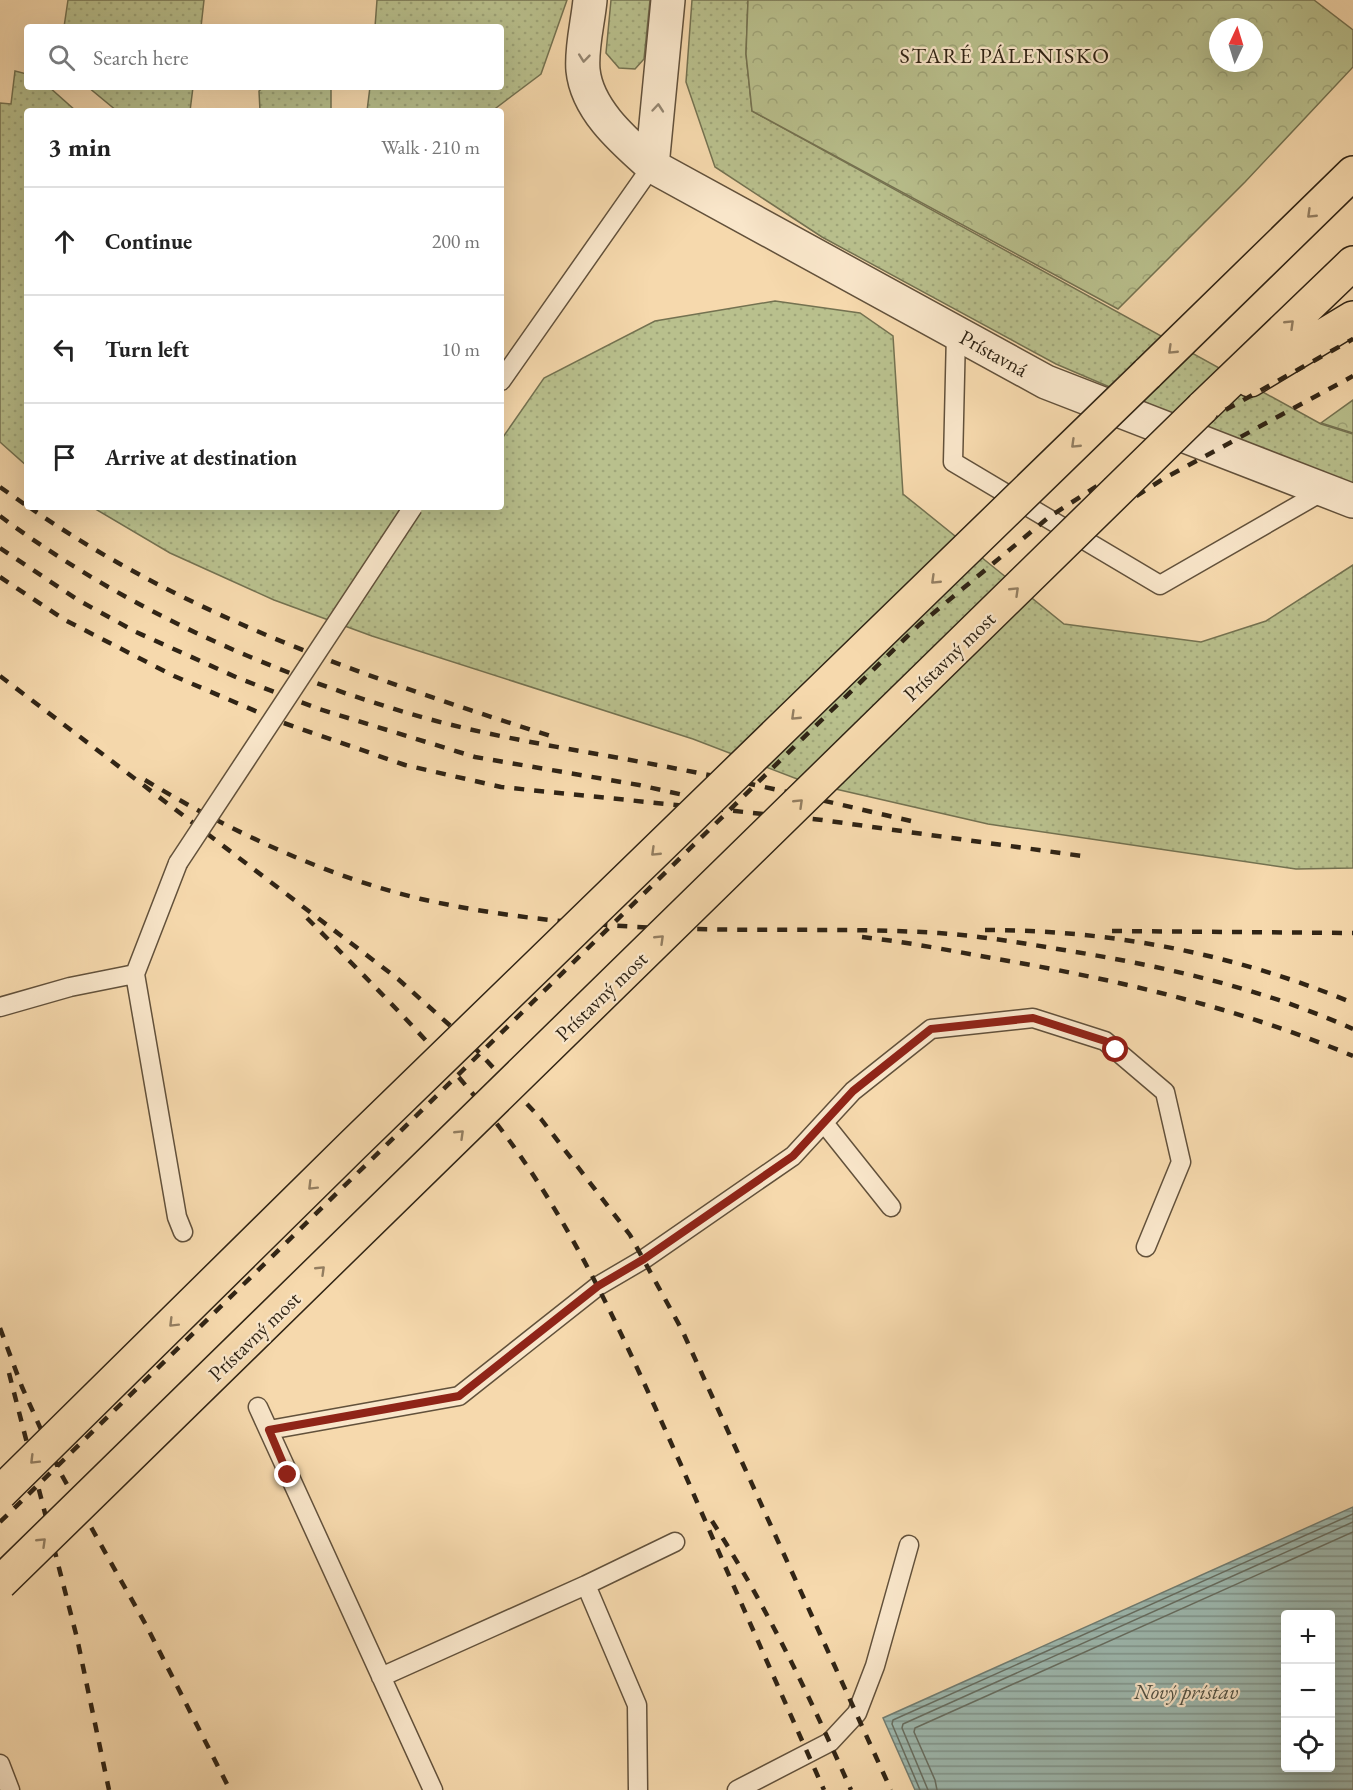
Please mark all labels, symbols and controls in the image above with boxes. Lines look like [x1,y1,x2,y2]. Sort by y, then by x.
north arrow [1209,18,1263,72]
search box [24,24,504,90]
icon: search [45,41,78,74]
district label: STARÉ PÁLENISKO [900,41,1110,70]
text: Search here [93,43,188,72]
one-way arrow [578,54,591,63]
one-way arrow [651,104,664,113]
text: 3 min [48,130,111,164]
text: Walk · 210 m [381,134,480,160]
one-way arrow [1308,207,1318,218]
icon: ahead [48,225,81,258]
text: Continue [105,227,192,256]
text: 200 m [432,228,480,254]
one-way arrow [1283,320,1293,331]
street label: Prístavná [955,323,1033,383]
icon: left [48,333,81,366]
text: Turn left [105,335,189,364]
text: 10 m [441,336,480,362]
one-way arrow [1168,343,1179,354]
one-way arrow [1072,437,1082,448]
icon: arrive [48,441,81,474]
text: Arrive at destination [105,443,297,472]
one-way arrow [932,573,942,584]
one-way arrow [1007,588,1018,599]
street label: Prístavný most [897,605,1001,707]
one-way arrow [792,708,803,719]
one-way arrow [792,799,803,810]
one-way arrow [652,844,663,855]
one-way arrow [652,935,663,946]
street label: Prístavný most [549,945,653,1047]
route start [1102,1036,1128,1062]
one-way arrow [453,1130,464,1141]
one-way arrow [308,1179,318,1190]
one-way arrow [314,1266,324,1277]
street label: Prístavný most [202,1285,306,1387]
one-way arrow [169,1316,179,1327]
one-way arrow [30,1452,41,1463]
route end [274,1461,300,1487]
one-way arrow [35,1538,45,1549]
map controls [1281,1610,1335,1772]
button: + [1281,1610,1335,1664]
button: − [1281,1664,1335,1718]
water label: Nový prístav [1133,1677,1238,1706]
button: locate [1281,1718,1335,1772]

